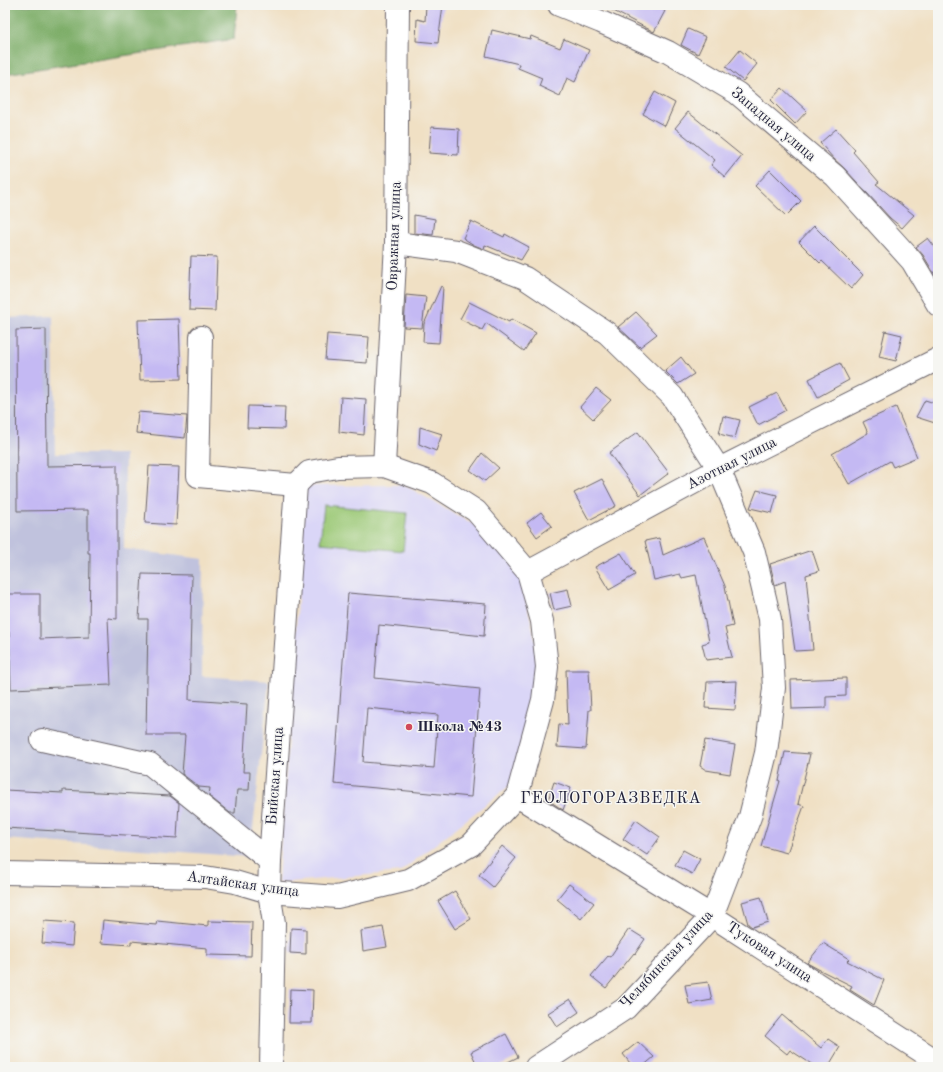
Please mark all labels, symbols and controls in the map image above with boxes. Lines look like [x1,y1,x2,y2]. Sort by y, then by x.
street label: Западная улица [728,85,819,165]
street label: Овражная улица [386,180,404,291]
street label: Азотная улица [685,435,780,493]
place label: Школа №43 [417,720,502,735]
marker: Школа №43 [404,722,414,732]
street label: Бийская улица [265,726,287,826]
district label: ГЕОЛОГОРАЗВЕДКА [520,791,702,807]
street label: Алтайская улица [186,870,301,900]
street label: Челябинская улица [618,907,717,1012]
street label: Туковая улица [724,920,815,986]

